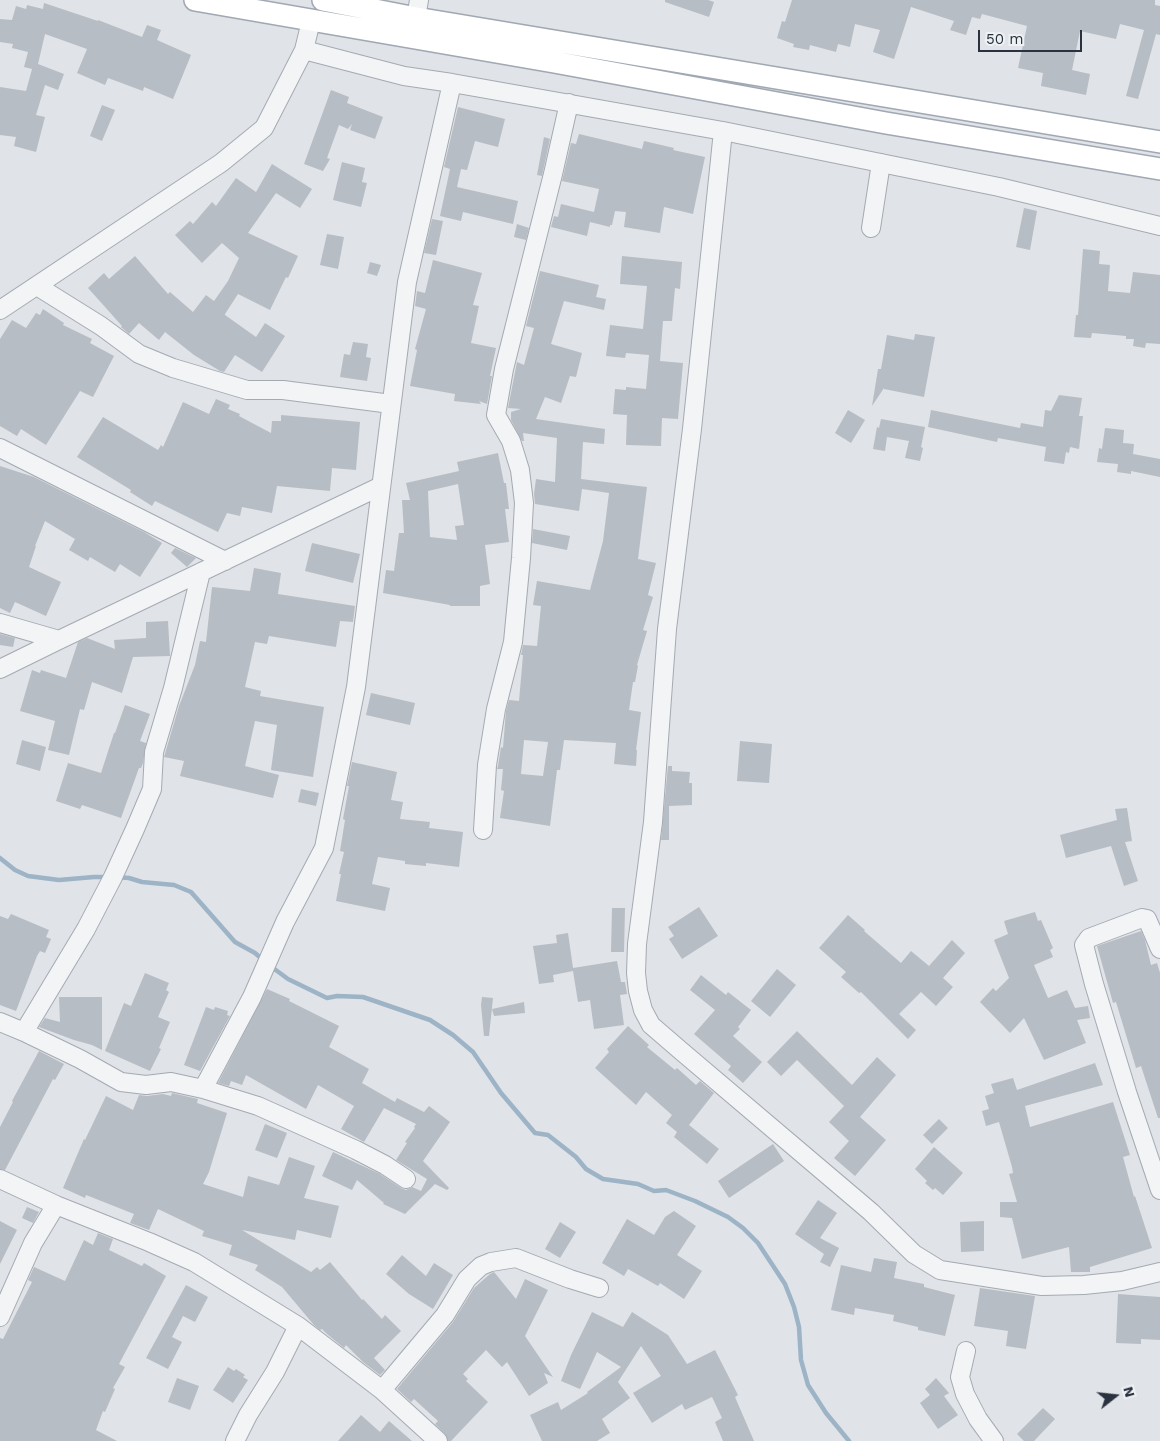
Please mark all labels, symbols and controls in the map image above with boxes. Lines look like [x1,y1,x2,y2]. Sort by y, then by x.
scale bar [980,20,1084,52]
text: 50 m [986,30,1023,48]
north arrow [1090,1371,1140,1421]
text: N [1120,1385,1139,1399]

